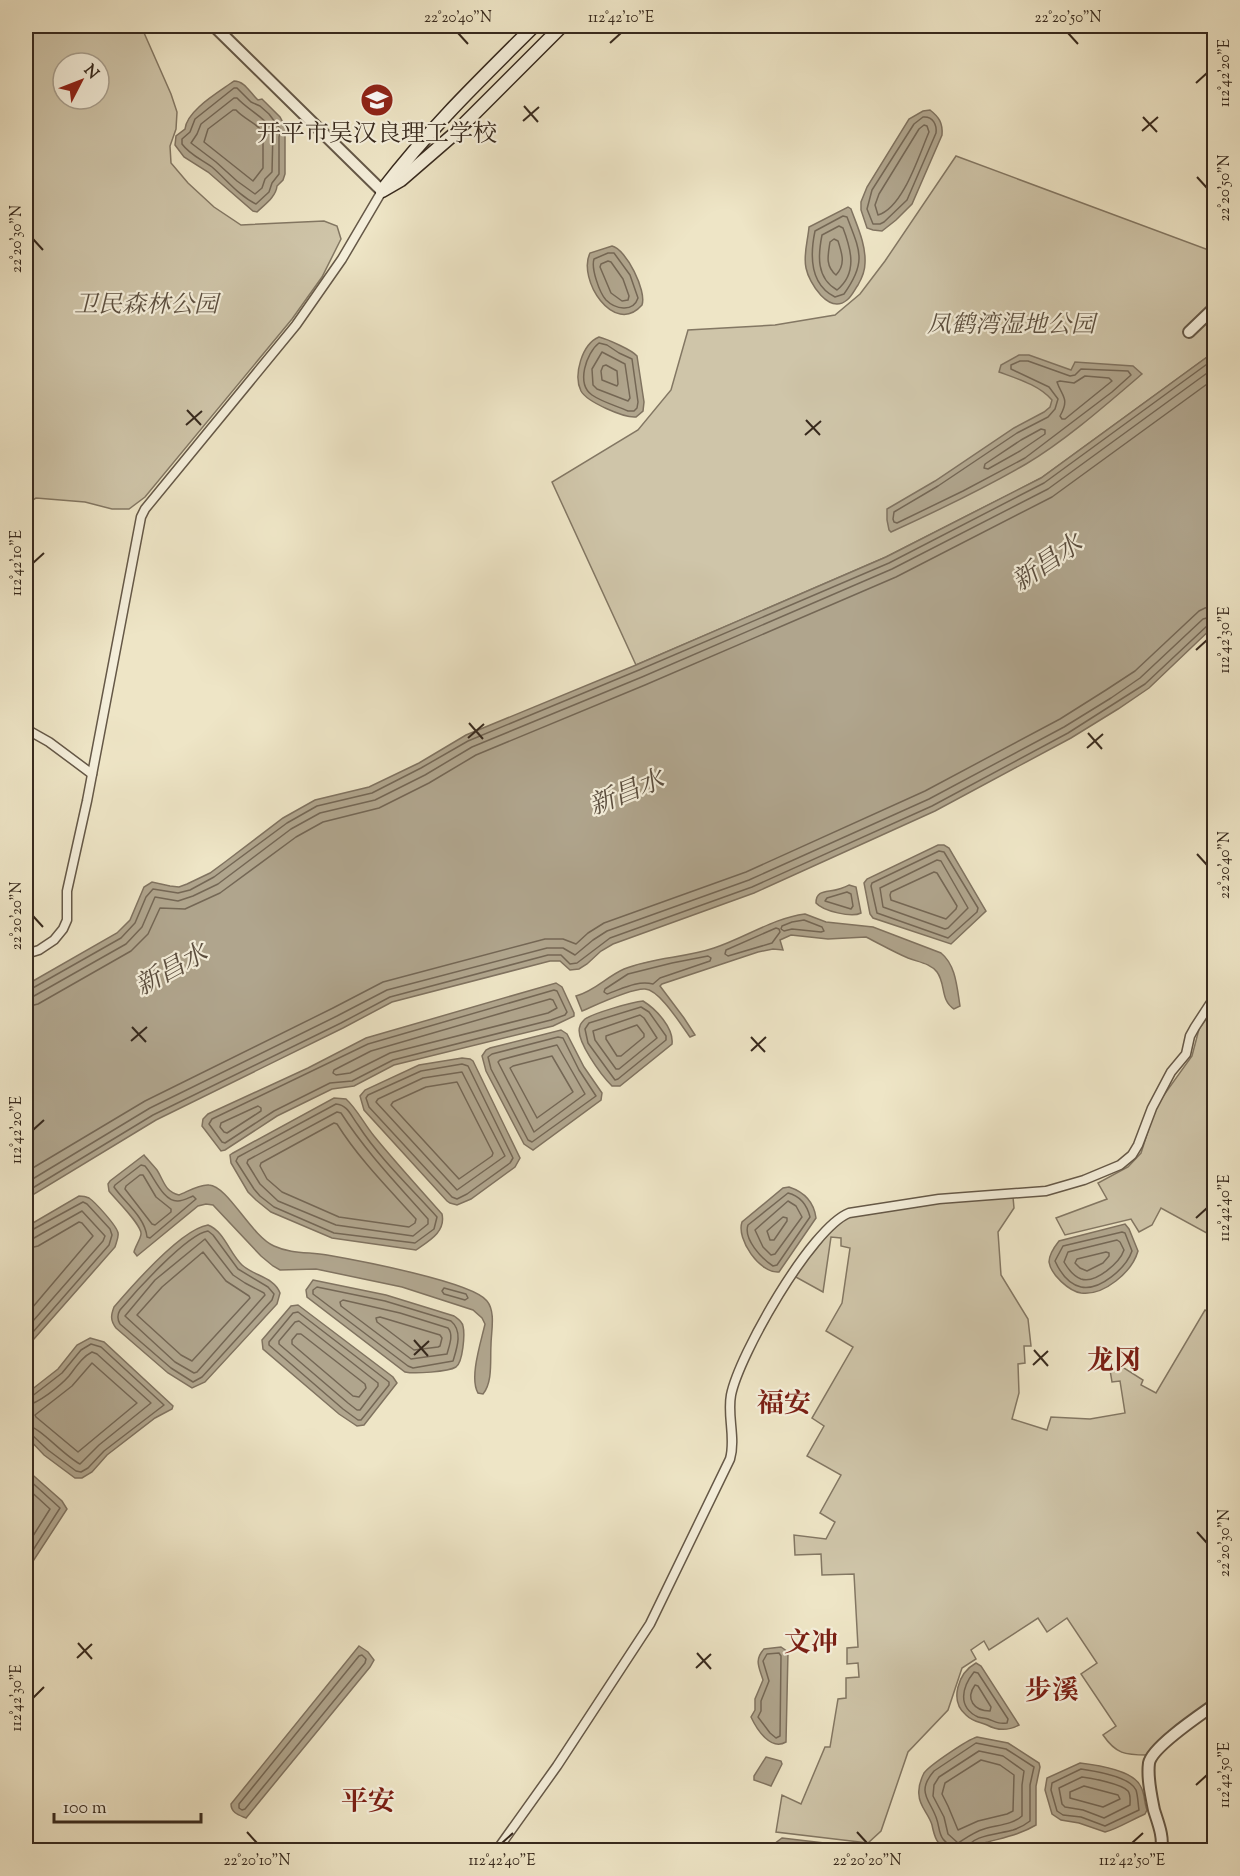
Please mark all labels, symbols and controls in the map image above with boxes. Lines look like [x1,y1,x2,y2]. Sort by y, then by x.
text: 22°20'40"N [424,8,492,29]
text: 112°42'10"E [588,8,654,29]
text: 22°20'50"N [1035,8,1102,29]
text: 112°42'20"E [1215,39,1236,107]
north arrow [51,51,111,111]
text: N [77,60,103,85]
school or university icon: 开平市吴汉良理工学校 [359,82,395,118]
place label: 开平市吴汉良理工学校 [257,118,497,152]
text: 22°20'50"N [1215,154,1236,222]
text: 22°20'30"N [7,205,28,273]
park label: 卫民森林公园 [74,289,222,323]
park label: 凤鹤湾湿地公园 [927,309,1099,343]
water label: 新昌水 [1005,525,1093,601]
text: 112°42'10"E [7,530,28,596]
text: 112°42'30"E [1215,607,1236,673]
water label: 新昌水 [584,761,673,826]
text: 22°20'40"N [1215,831,1236,899]
text: 22°20'20"N [7,882,28,950]
water label: 新昌水 [129,934,218,1006]
text: 112°42'20"E [7,1096,28,1164]
text: 112°42'40"E [1215,1175,1236,1241]
district label: 龙冈 [1087,1343,1141,1382]
district label: 福安 [757,1386,811,1425]
text: 22°20'30"N [1215,1509,1236,1577]
district label: 文冲 [784,1625,838,1664]
text: 112°42'30"E [7,1665,28,1731]
district label: 步溪 [1025,1673,1079,1712]
text: 112°42'50"E [1215,1742,1236,1808]
district label: 平安 [341,1784,395,1823]
scale bar [54,1786,201,1824]
text: 100 m [63,1796,107,1822]
text: 22°20'10"N [224,1851,290,1872]
text: 112°42'40"E [469,1851,535,1872]
text: 22°20'20"N [833,1851,901,1872]
text: 112°42'50"E [1099,1851,1165,1872]

